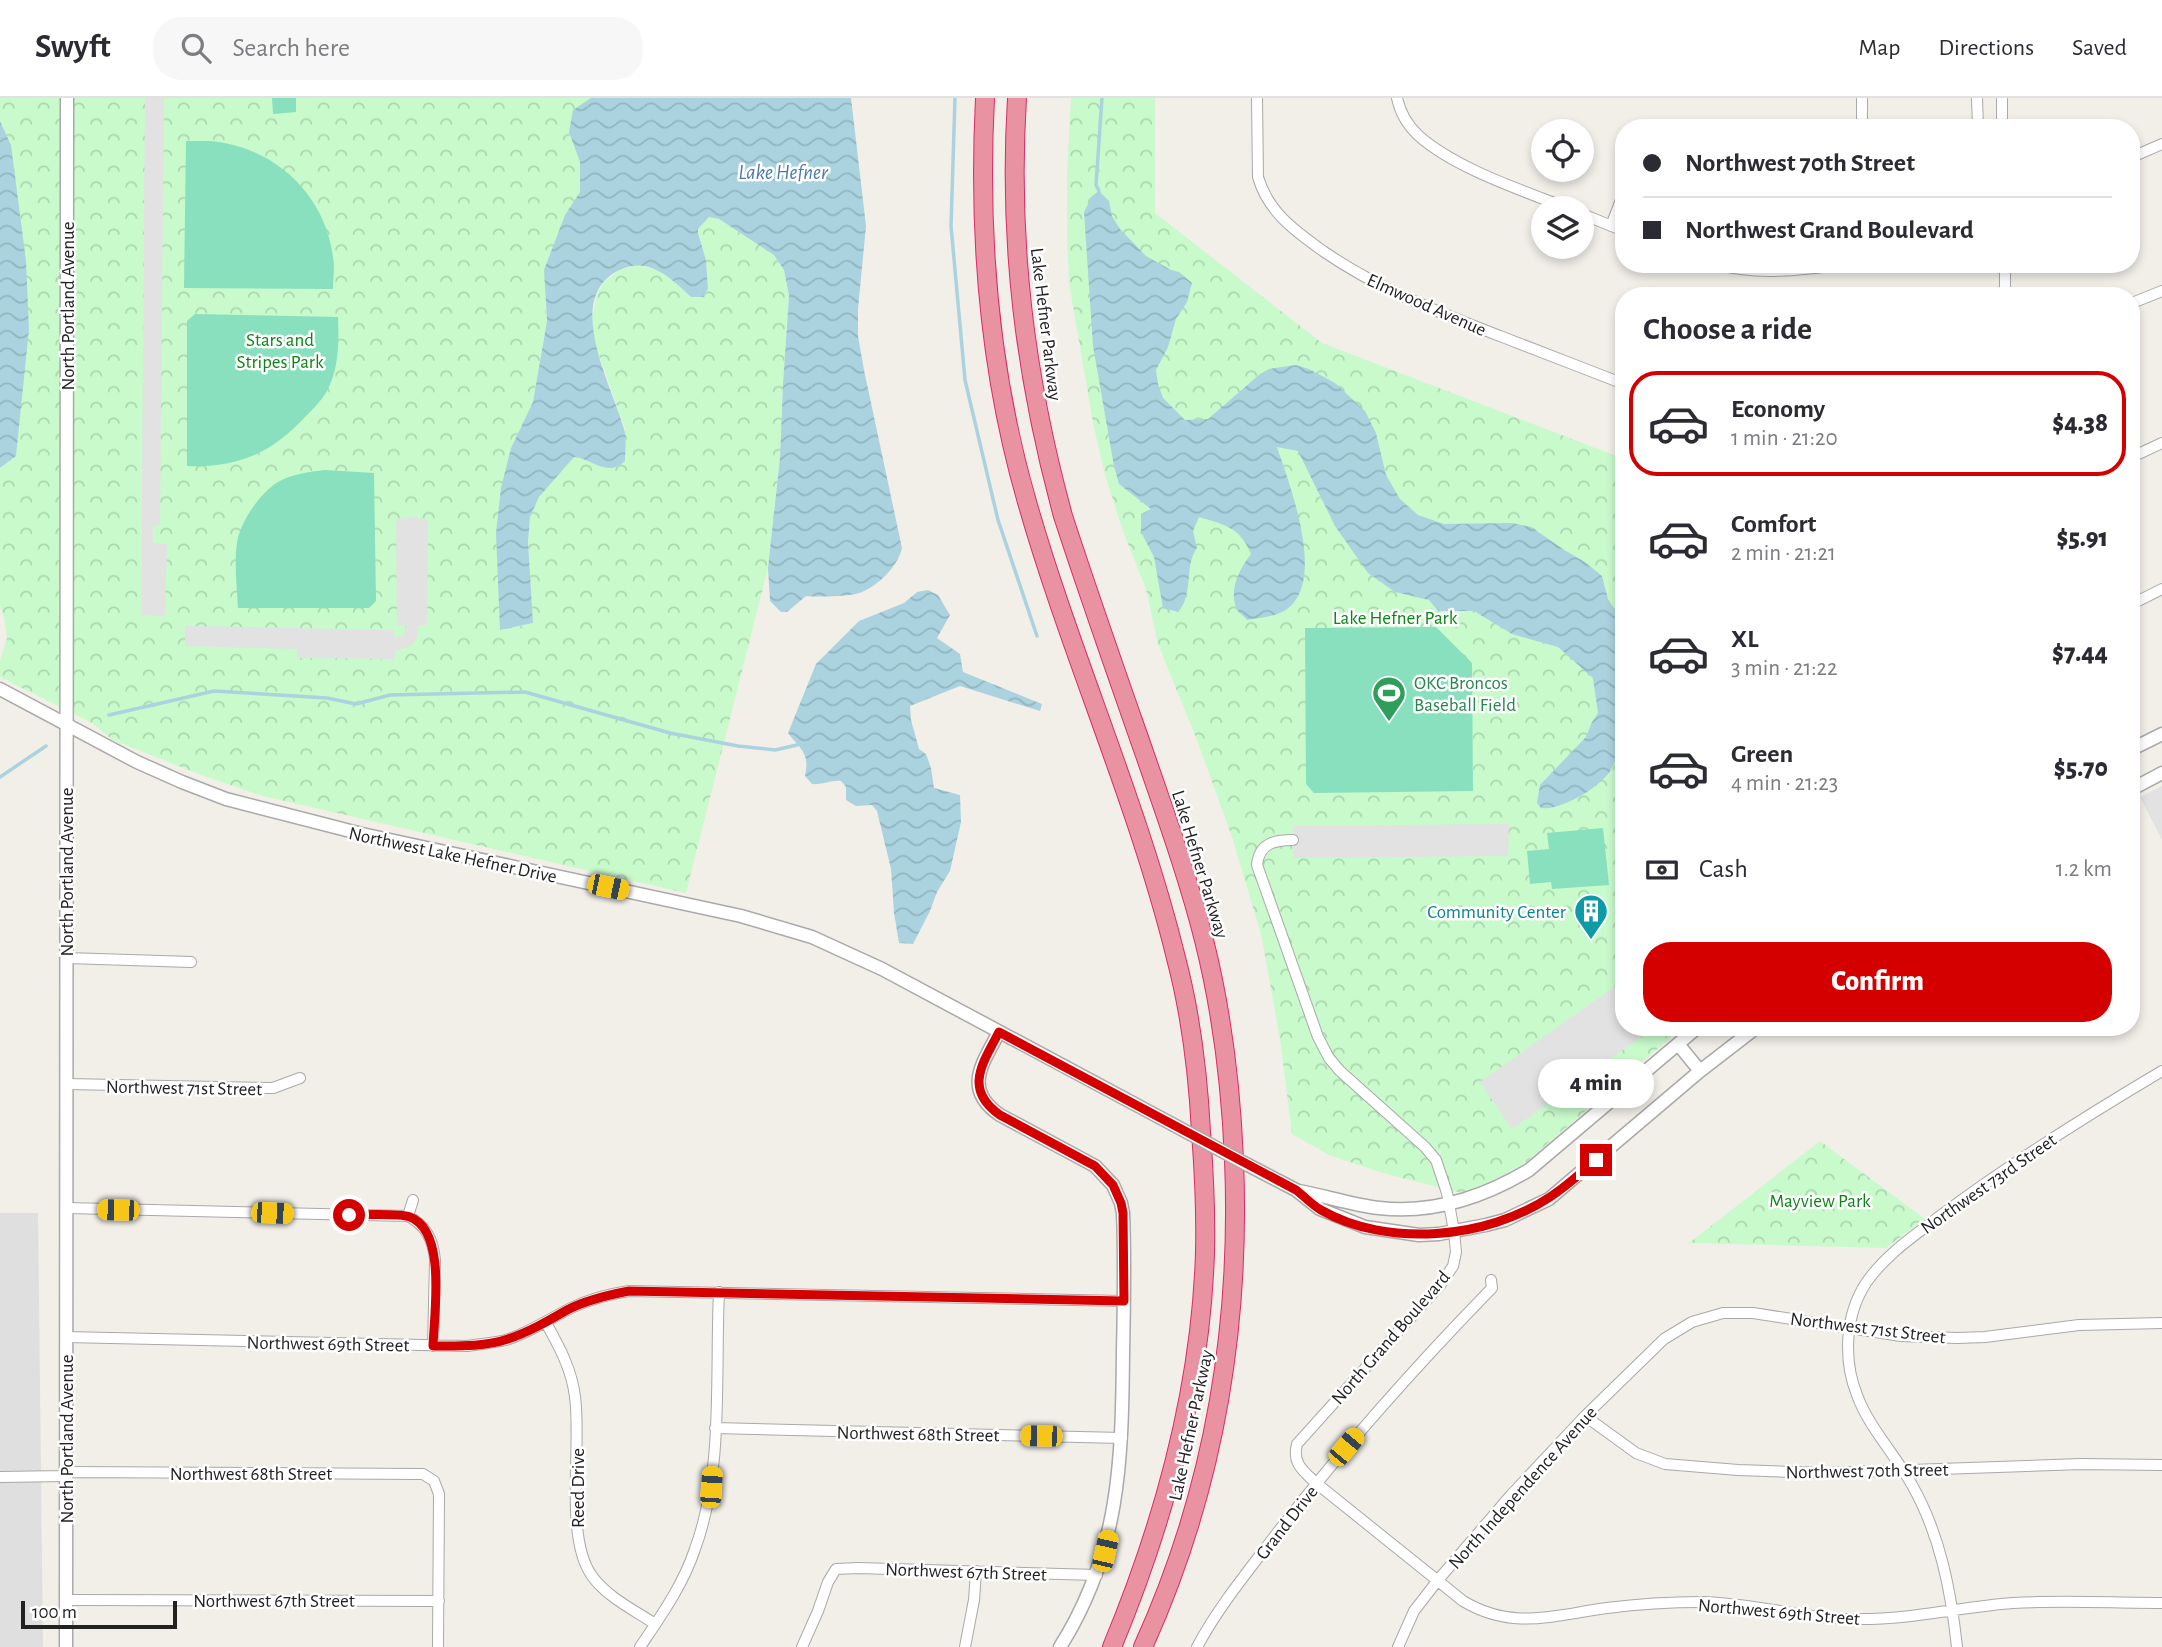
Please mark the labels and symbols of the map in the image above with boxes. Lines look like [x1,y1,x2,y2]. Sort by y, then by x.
water label: Lake Hefner [738,162,829,183]
street label: North Portland Avenue [59,222,78,390]
street label: Lake Hefner Parkway [1027,247,1064,402]
street label: Elmwood Avenue [1364,271,1489,340]
park label: Stars and Stripes Park [236,331,324,372]
park label: Lake Hefner Park [1333,609,1458,628]
sports icon: OKC Broncos Baseball Field [1370,674,1408,723]
place label: OKC Broncos Baseball Field [1414,674,1516,715]
street label: North Portland Avenue [58,788,77,956]
street label: Lake Hefner Parkway [1168,788,1231,941]
street label: Northwest Lake Hefner Drive [347,824,559,887]
car [586,872,631,902]
building icon: Community Center [1572,892,1610,941]
place label: Community Center [1427,903,1566,922]
callout: 4 min [1538,1058,1654,1108]
street label: Northwest 71st Street [106,1078,262,1099]
street label: Northwest 73rd Street [1918,1130,2060,1238]
route end [1580,1144,1612,1176]
park label: Mayview Park [1769,1192,1871,1211]
car [97,1199,140,1221]
route start [333,1199,365,1231]
car [251,1202,294,1224]
street label: North Grand Boulevard [1328,1267,1454,1408]
street label: Northwest 71st Street [1789,1310,1947,1347]
street label: Northwest 69th Street [247,1334,409,1355]
street label: Lake Hefner Parkway [1166,1348,1217,1503]
street label: North Portland Avenue [58,1355,77,1523]
street label: North Independence Avenue [1445,1403,1601,1573]
street label: Northwest 68th Street [836,1424,999,1445]
car [1325,1424,1368,1470]
car [1020,1425,1063,1447]
street label: Reed Drive [569,1448,588,1528]
street label: Northwest 70th Street [1785,1461,1949,1482]
street label: Northwest 68th Street [170,1465,332,1484]
car [700,1465,723,1509]
street label: Grand Drive [1253,1482,1322,1563]
car [1091,1528,1120,1574]
street label: Northwest 67th Street [885,1560,1047,1585]
street label: Northwest 67th Street [193,1592,355,1611]
street label: Northwest 69th Street [1697,1596,1861,1629]
scale bar [21,1598,177,1630]

